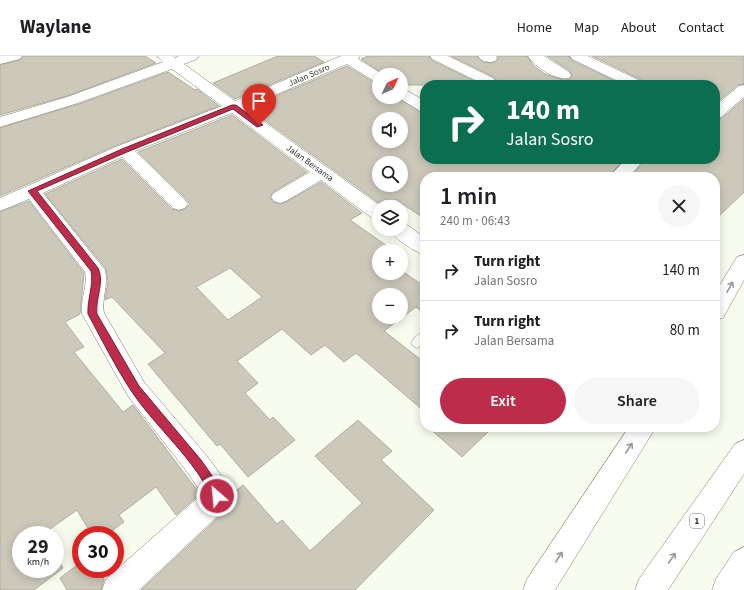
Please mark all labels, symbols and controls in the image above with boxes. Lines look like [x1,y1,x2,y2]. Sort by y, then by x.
text: Waylane [20,14,91,41]
text: Home [517,18,552,38]
text: Map [574,18,599,38]
text: About [621,18,656,38]
text: Contact [678,18,724,38]
street label: Jalan Sosro [287,61,332,90]
north arrow [372,68,408,104]
map controls [372,68,408,324]
pin [242,84,276,125]
icon: arrive [248,90,270,112]
text: 140 m [506,90,580,130]
icon: right [440,96,492,148]
button: sound [372,112,408,148]
text: Jalan Sosro [506,127,594,152]
street label: Jalan Bersama [283,142,336,185]
button: search [372,156,408,192]
text: 1 min [440,179,497,214]
button: close [658,185,700,227]
button: layers [372,200,408,236]
text: 240 m · 06:43 [440,212,510,230]
button: + [372,244,408,280]
text: Turn right [474,251,540,272]
icon: right [440,260,462,282]
text: 140 m [662,260,700,281]
text: Jalan Sosro [474,272,537,290]
one-way arrow [727,281,735,293]
button: − [372,288,408,324]
text: Turn right [474,311,540,332]
icon: right [440,320,462,342]
text: 80 m [670,320,700,341]
text: Jalan Bersama [474,332,554,350]
button: Exit [440,378,566,424]
button: Share [574,378,700,424]
one-way arrow [626,442,634,454]
position arrow [196,475,238,517]
road number: 1 [690,514,704,528]
speed limit sign: 30 [72,526,124,578]
text: 29 [27,533,49,561]
one-way arrow [555,552,563,563]
one-way arrow [668,553,676,564]
text: km/h [27,555,49,569]

